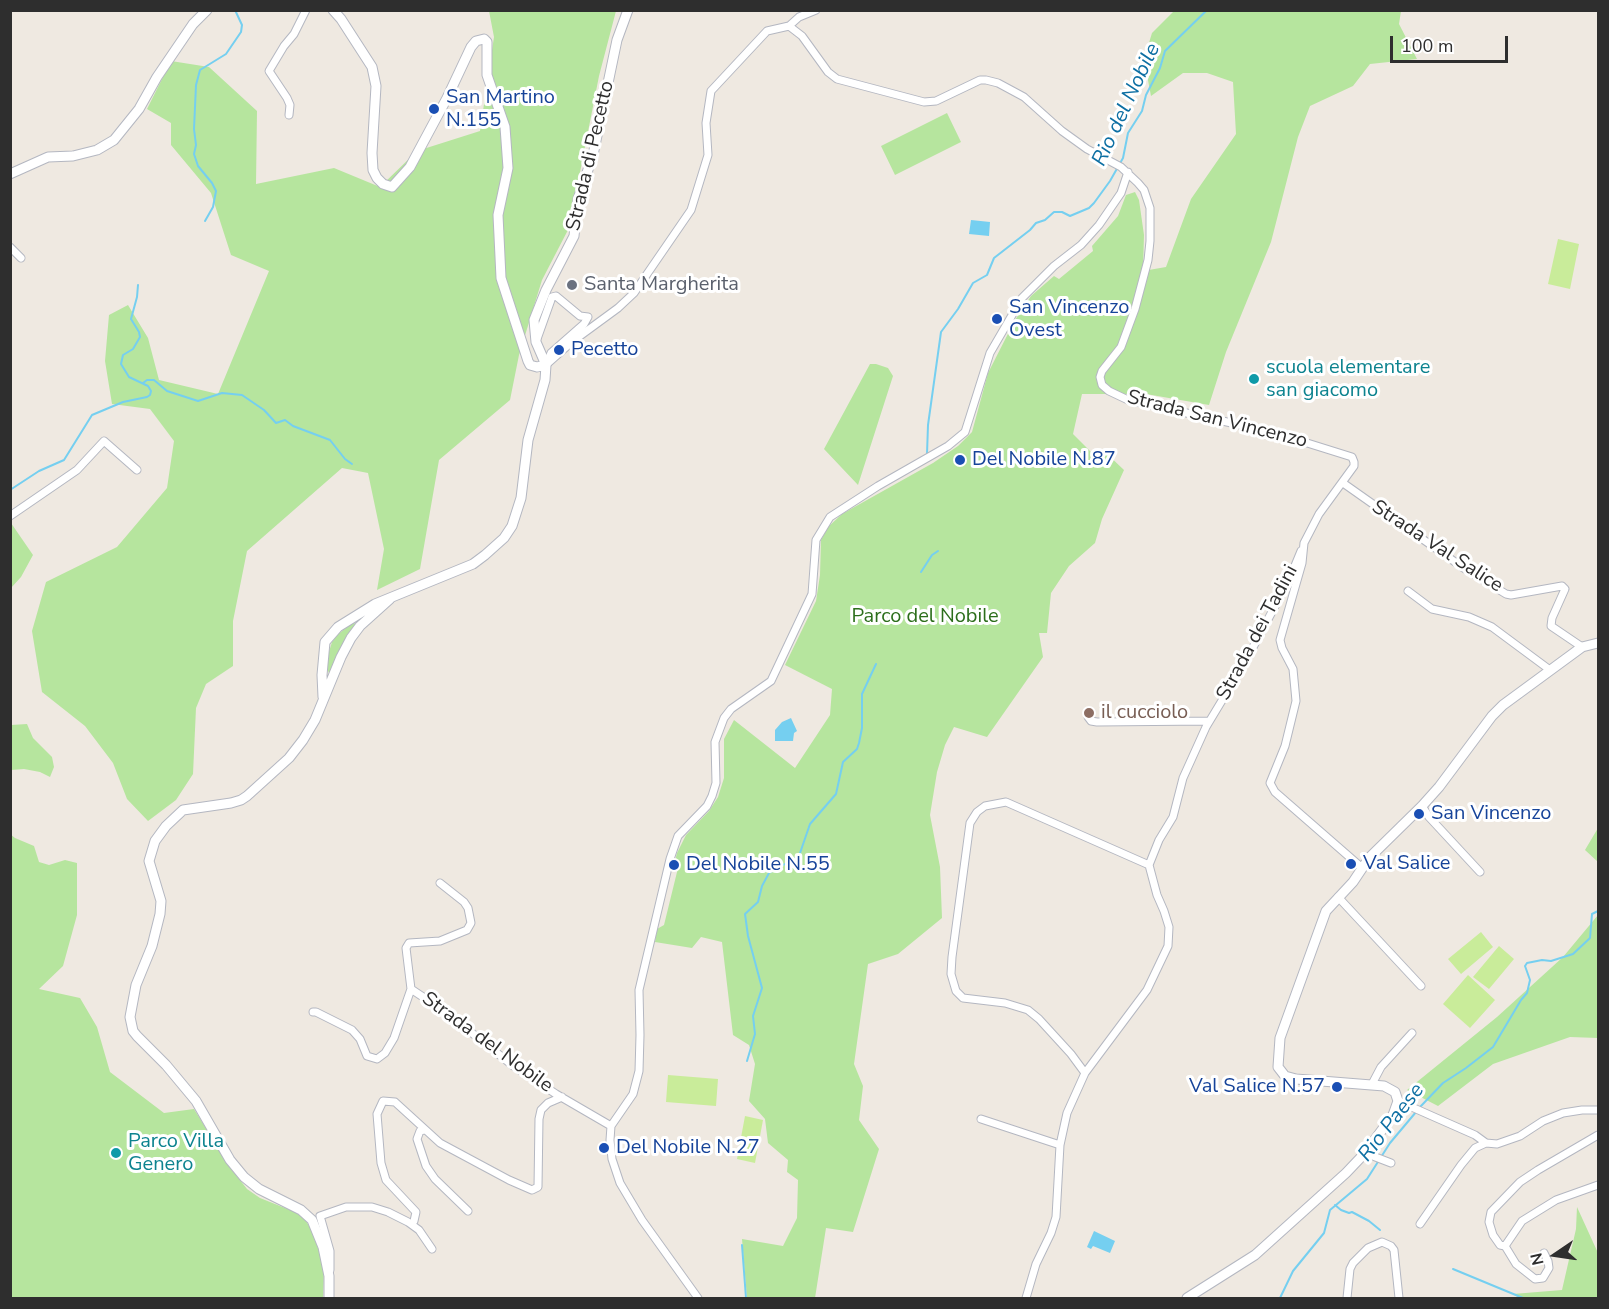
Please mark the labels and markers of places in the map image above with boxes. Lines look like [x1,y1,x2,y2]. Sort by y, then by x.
place label: San Martino N.155 [446,86,555,133]
marker: San Martino N.155 [427,102,441,116]
place label: Santa Margherita [584,273,739,297]
marker: Santa Margherita [565,278,579,292]
place label: San Vincenzo Ovest [1009,296,1129,343]
marker: San Vincenzo Ovest [990,312,1004,326]
place label: Pecetto [571,338,638,362]
marker: Pecetto [552,343,566,357]
place label: scuola elementare san giacomo [1266,356,1430,403]
marker: scuola elementare san giacomo [1247,372,1261,386]
place label: Del Nobile N.87 [972,448,1116,472]
marker: Del Nobile N.87 [953,453,967,467]
place label: il cucciolo [1101,701,1188,725]
marker: il cucciolo [1082,706,1096,720]
place label: San Vincenzo [1431,802,1551,826]
marker: San Vincenzo [1412,807,1426,821]
place label: Val Salice [1363,852,1450,876]
place label: Del Nobile N.55 [686,853,830,877]
marker: Val Salice [1344,857,1358,871]
marker: Del Nobile N.55 [667,858,681,872]
place label: Val Salice N.57 [1189,1075,1325,1099]
marker: Val Salice N.57 [1330,1080,1344,1094]
place label: Parco Villa Genero [128,1130,224,1177]
place label: Del Nobile N.27 [616,1136,760,1160]
marker: Del Nobile N.27 [597,1141,611,1155]
marker: Parco Villa Genero [109,1146,123,1160]

